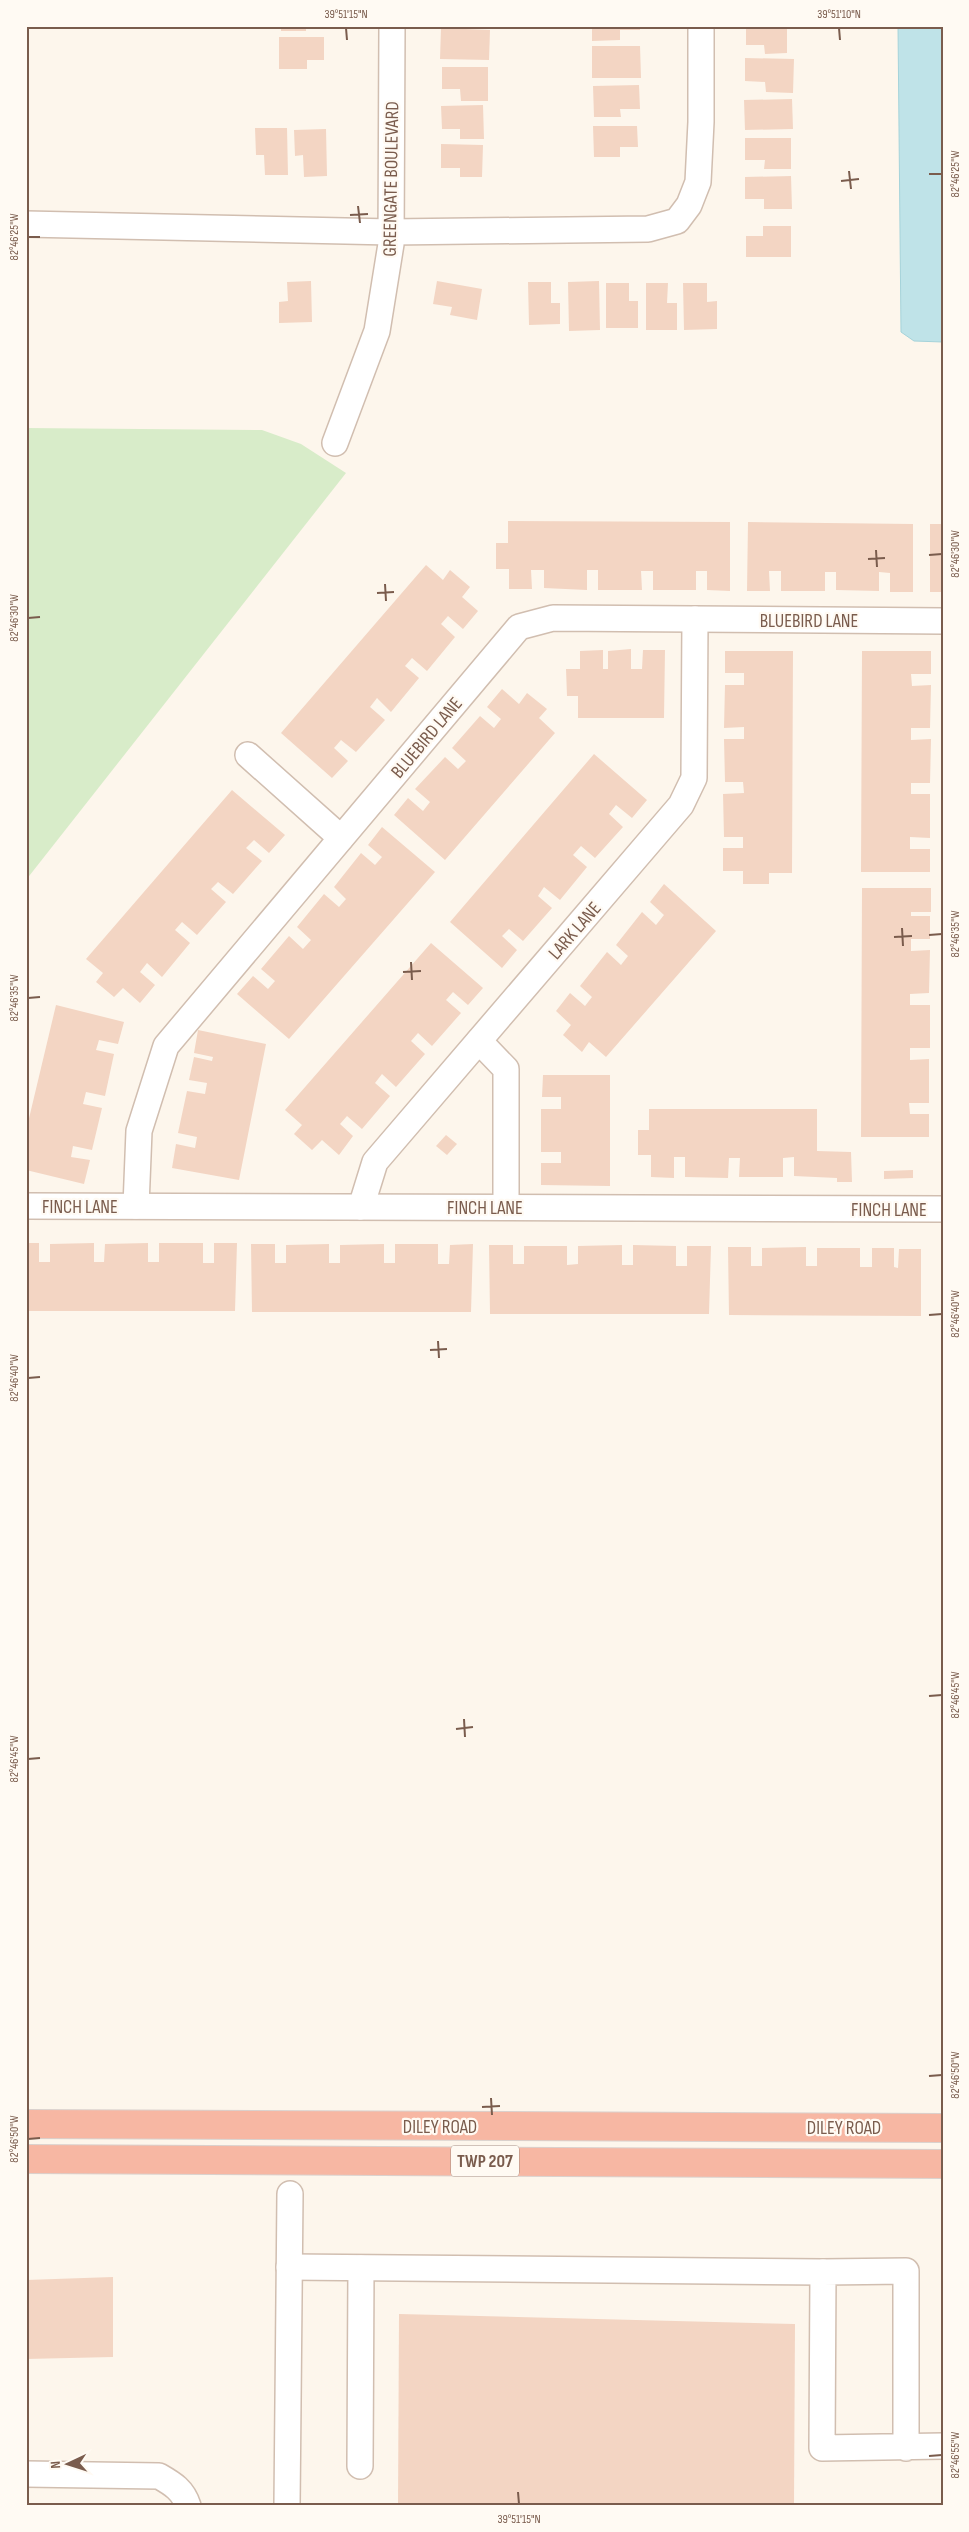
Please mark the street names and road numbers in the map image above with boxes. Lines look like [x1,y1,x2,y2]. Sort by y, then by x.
street label: GREENGATE BOULEVARD [379,101,404,257]
street label: BLUEBIRD LANE [760,610,858,633]
street label: BLUEBIRD LANE [387,693,468,783]
street label: LARK LANE [544,898,606,964]
street label: FINCH LANE [42,1196,118,1219]
street label: FINCH LANE [447,1197,523,1220]
street label: FINCH LANE [851,1199,927,1222]
street label: DILEY ROAD [403,2116,477,2139]
street label: DILEY ROAD [807,2117,881,2140]
road number: TWP 207 [451,2146,519,2176]

